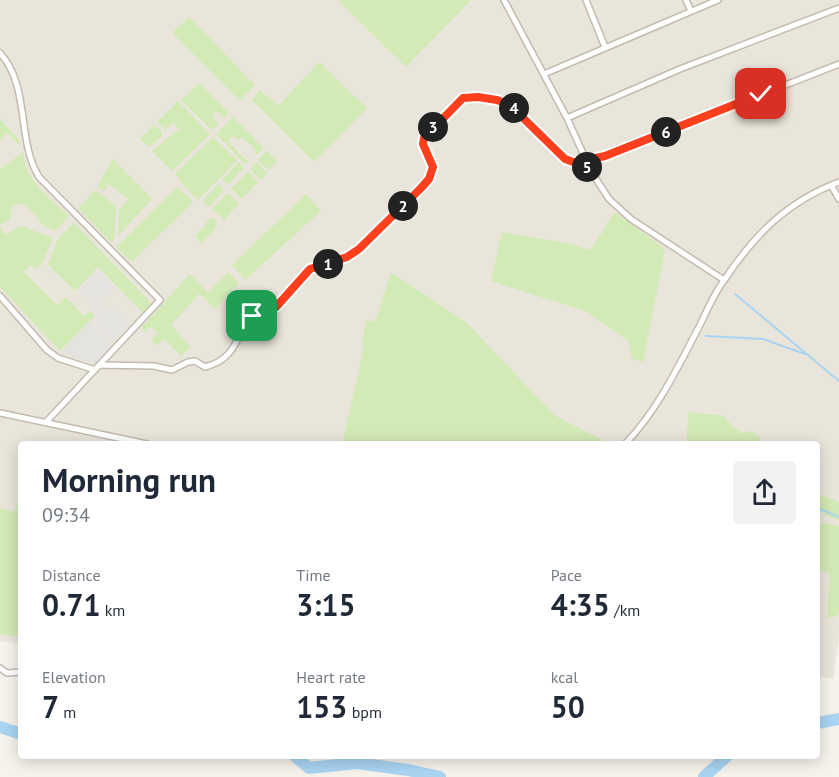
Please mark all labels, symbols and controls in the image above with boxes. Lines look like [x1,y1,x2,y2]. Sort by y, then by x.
pin [735,68,786,119]
icon: check [744,77,777,110]
pin: 4 [499,93,529,123]
text: 4 [509,98,519,118]
pin: 3 [418,112,448,142]
text: 3 [428,117,438,137]
pin: 6 [651,117,681,147]
text: 6 [661,122,671,142]
pin: 5 [572,152,602,182]
text: 5 [582,157,592,177]
pin: 2 [388,191,418,221]
text: 2 [398,196,408,216]
pin: 1 [313,249,343,279]
text: 1 [323,254,333,274]
pin [226,290,277,341]
icon: arrive [235,299,268,332]
text: Morning run [42,458,216,501]
button: share [733,461,796,524]
text: 09:34 [42,502,90,528]
text: Distance [42,565,101,585]
text: Time [296,565,331,585]
text: Pace [551,565,582,585]
text: 0.71 [42,585,100,624]
text: 3:15 [296,585,355,624]
text: 4:35 [551,585,610,624]
text: km [100,600,125,620]
text: /km [610,600,640,620]
text: Elevation [42,667,106,687]
text: Heart rate [296,667,366,687]
text: kcal [551,667,578,687]
text: 7 [42,687,59,726]
text: 153 [296,687,347,726]
text: 50 [551,687,585,726]
text: m [59,702,76,722]
text: bpm [347,702,382,722]

